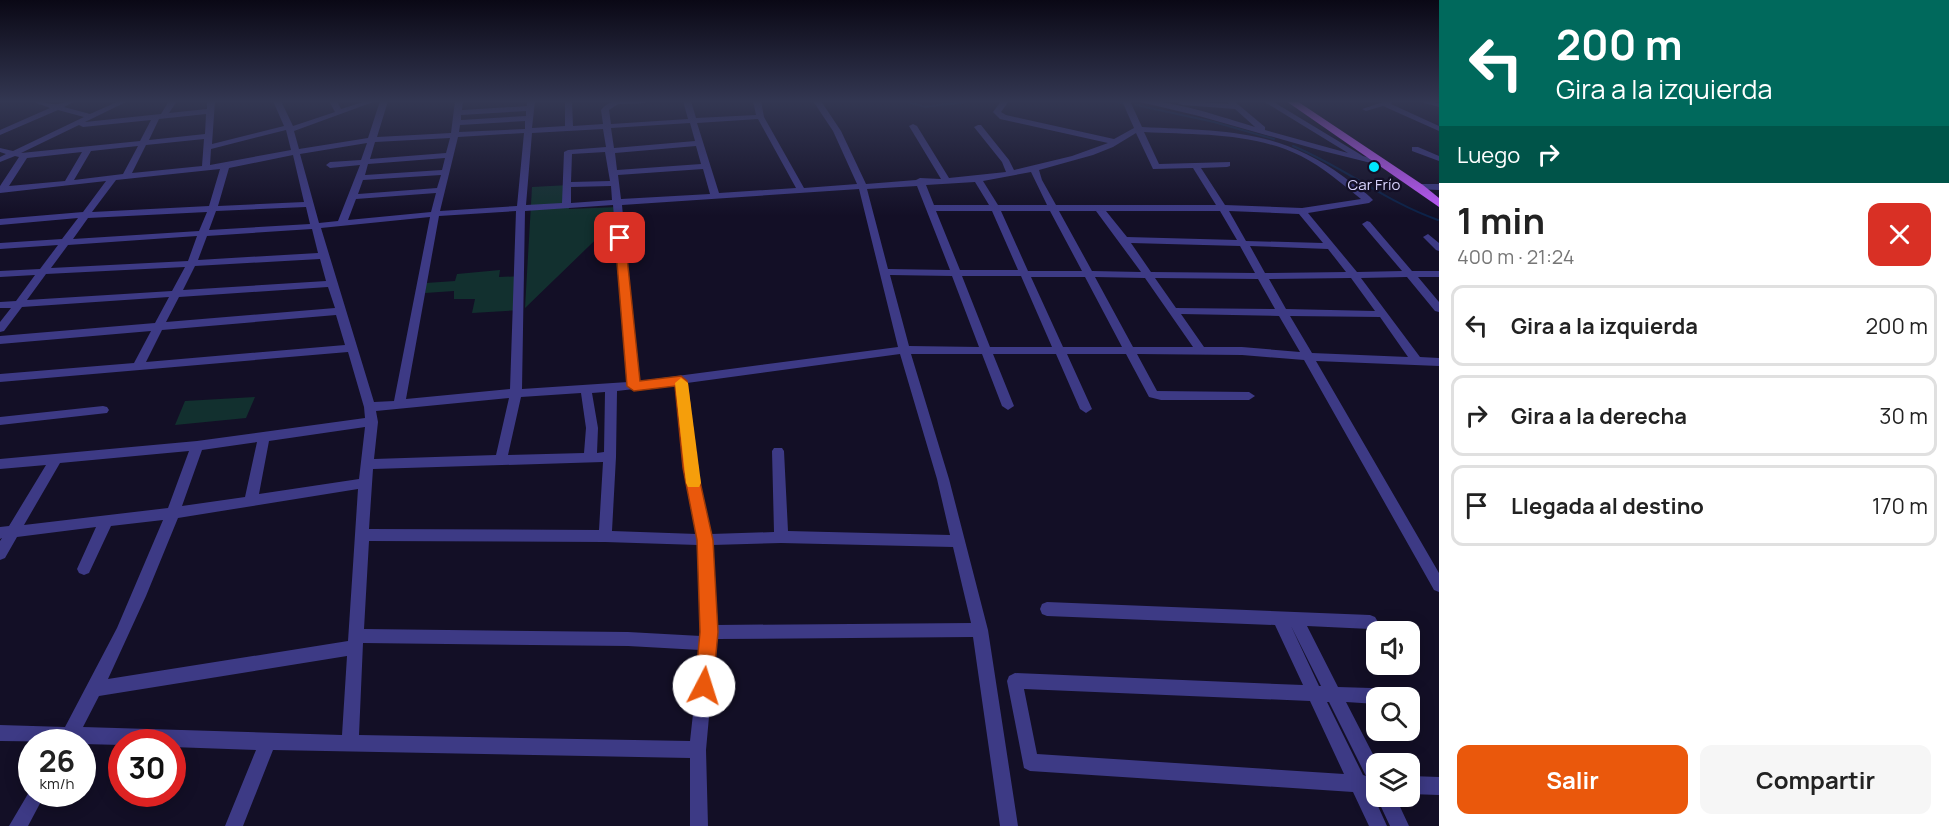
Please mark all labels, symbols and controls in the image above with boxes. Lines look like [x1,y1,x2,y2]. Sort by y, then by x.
text: 200 m [1556,15,1682,73]
icon: left [1457,24,1535,102]
text: Gira a la izquierda [1556,70,1772,107]
icon: right [1532,138,1565,171]
text: Luego [1457,140,1520,170]
marker: Car Frío [1367,160,1381,174]
place label: Car Frío [1348,174,1401,195]
text: 1 min [1457,196,1545,245]
button: close [1868,203,1931,266]
pin [594,212,645,263]
icon: arrive [603,221,636,254]
text: 400 m · 21:24 [1457,243,1575,270]
icon: left [1460,309,1493,342]
text: Gira a la izquierda [1511,311,1698,341]
text: 200 m [1866,311,1928,341]
icon: right [1460,399,1493,432]
text: Gira a la derecha [1511,401,1687,431]
text: 30 m [1879,401,1928,431]
icon: arrive [1460,489,1493,522]
text: Llegada al destino [1511,491,1704,521]
text: 170 m [1872,491,1928,521]
map controls [1366,621,1420,807]
button: sound [1366,621,1420,675]
position arrow [672,654,736,718]
button: search [1366,687,1420,741]
speed limit sign: 30 [108,729,186,807]
text: 26 [39,740,75,781]
button: Salir [1457,745,1688,814]
button: Compartir [1700,745,1931,814]
button: layers [1366,753,1420,807]
text: km/h [40,773,74,794]

